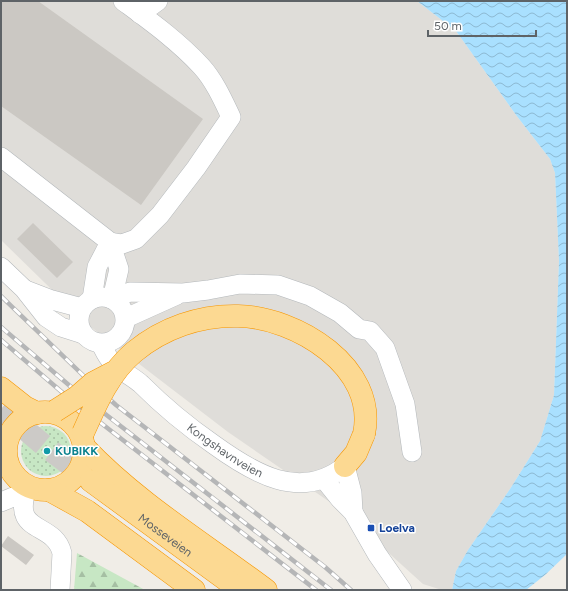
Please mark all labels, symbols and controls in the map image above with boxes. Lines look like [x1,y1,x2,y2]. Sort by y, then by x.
scale bar [428,12,536,38]
text: 50 m [434,19,462,33]
street label: Kongshavnveien [184,420,265,480]
place label: KUBIKK [55,444,98,458]
marker: KUBIKK [42,446,52,456]
street label: Mosseveien [136,511,195,560]
place label: Loelva [379,521,415,535]
marker: Loelva [366,523,376,533]

